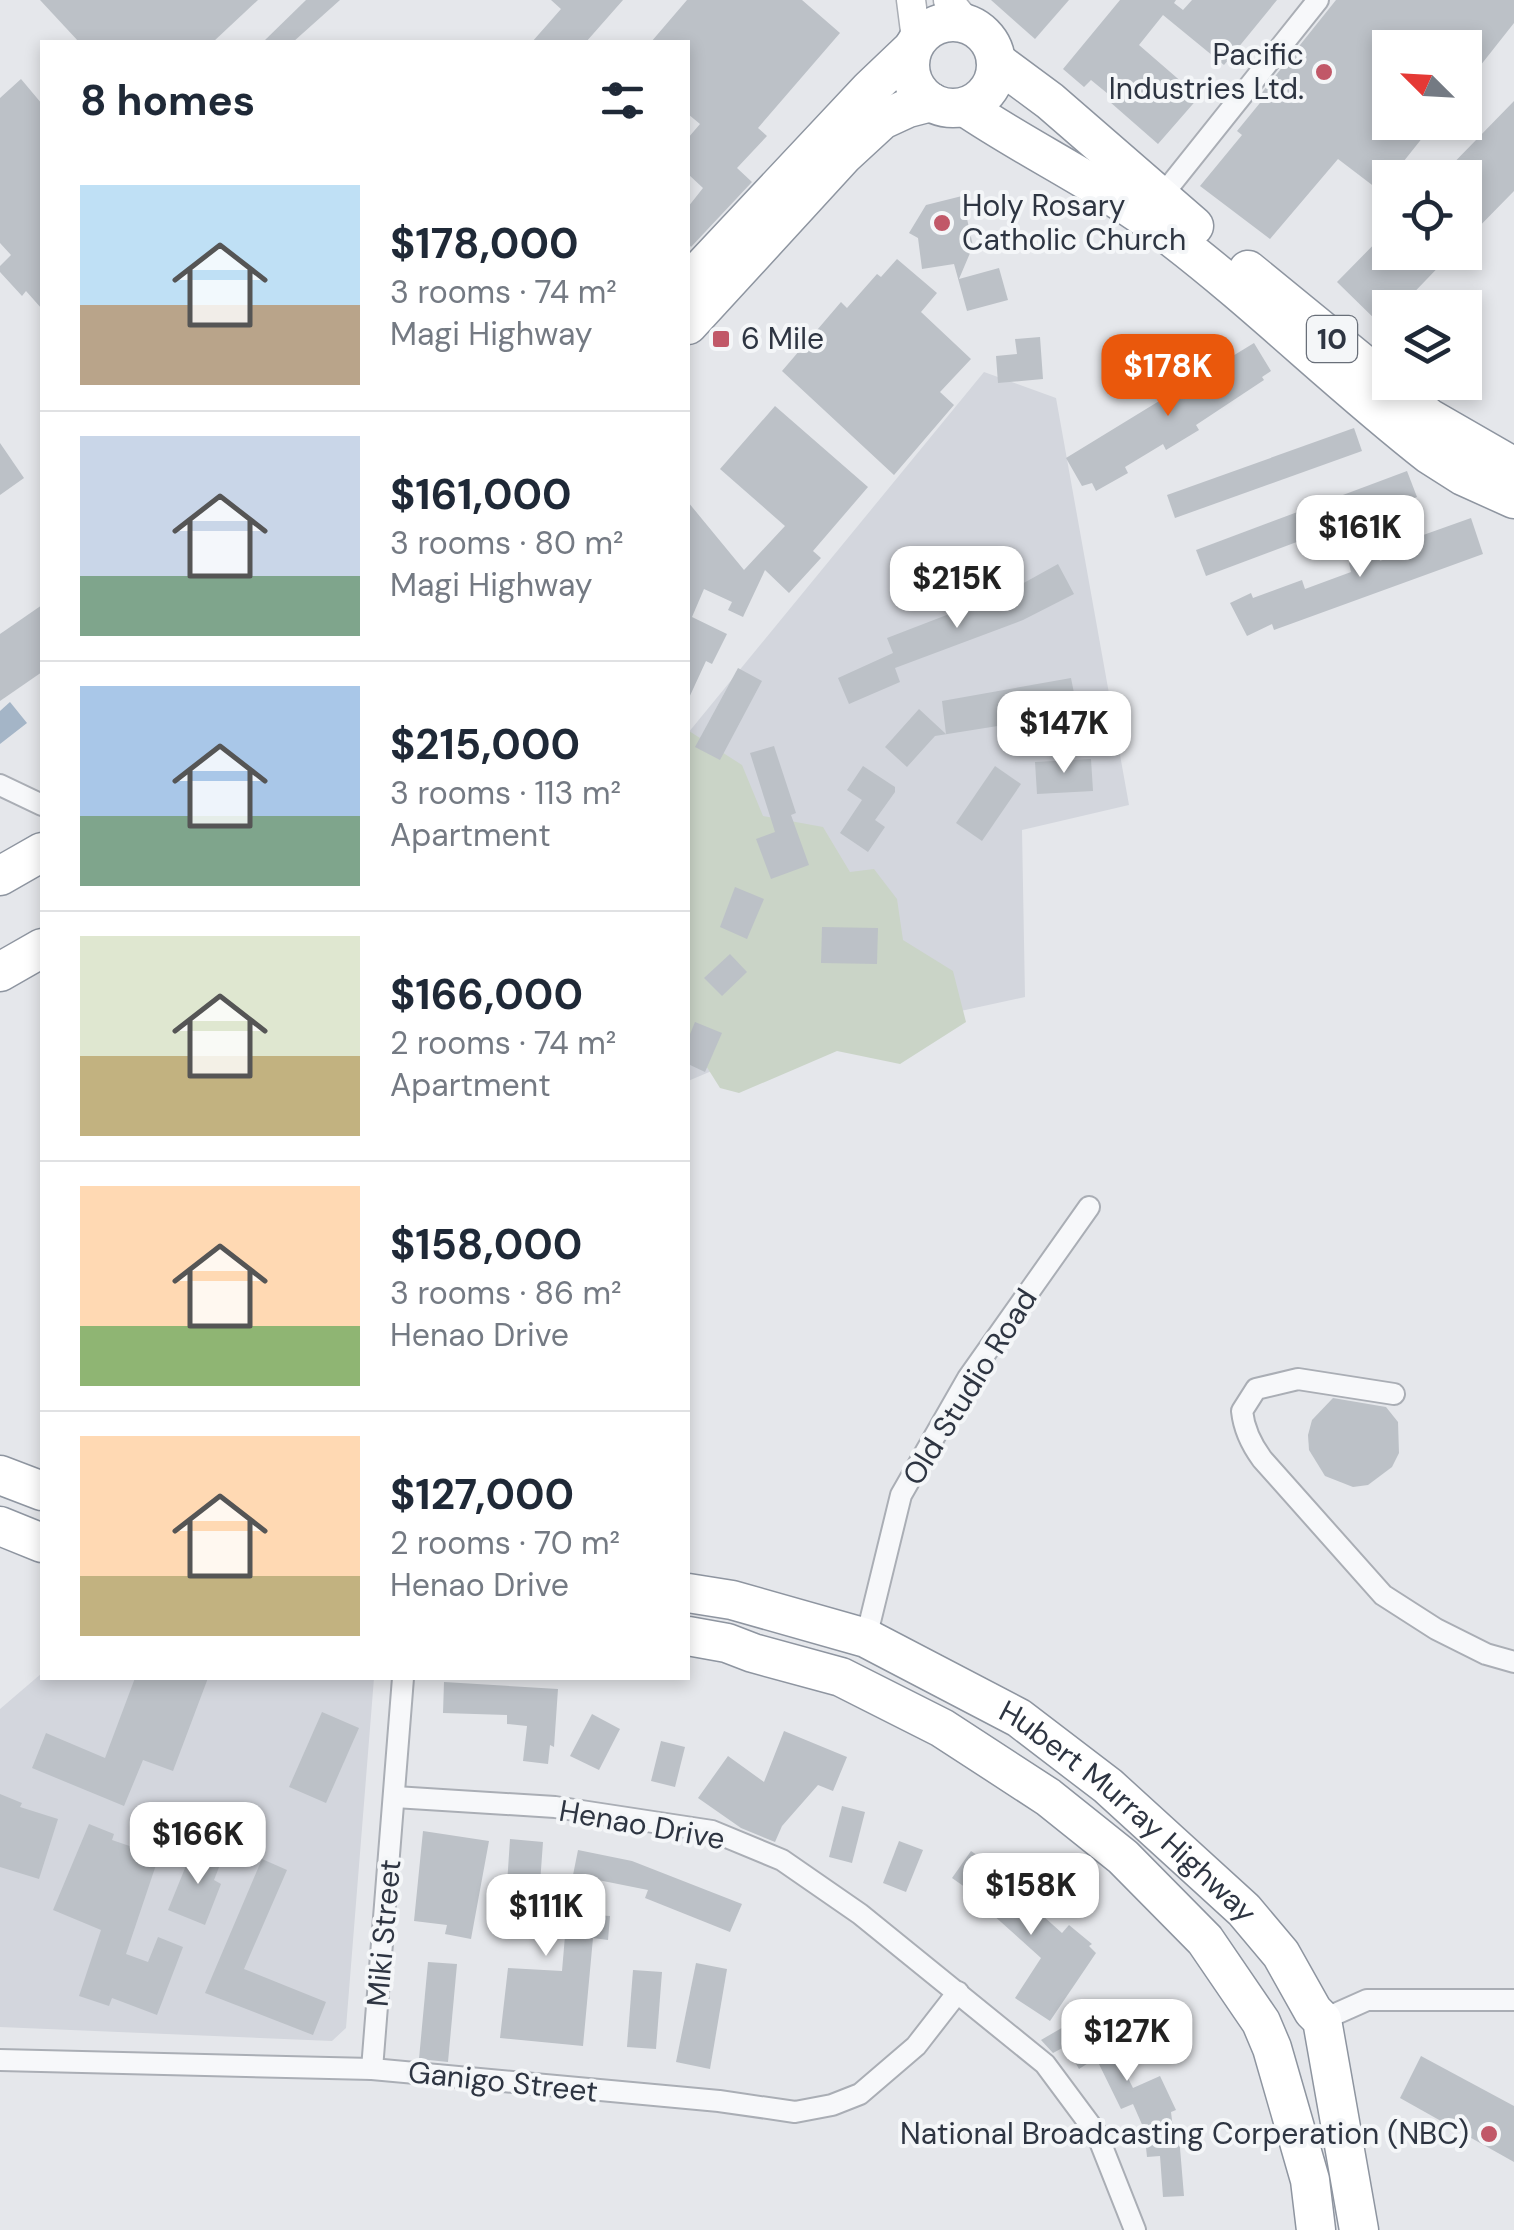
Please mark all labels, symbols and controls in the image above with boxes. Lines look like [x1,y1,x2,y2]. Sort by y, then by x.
north arrow [1372,30,1482,140]
map controls [1372,30,1482,400]
place label: Pacific Industries Ltd. [1109,35,1304,108]
marker: Pacific Industries Ltd. [1313,61,1335,83]
text: 8 homes [80,73,255,128]
icon: filters [595,73,650,128]
button: locate [1372,160,1482,270]
place label: Holy Rosary Catholic Church [962,186,1186,259]
marker: Holy Rosary Catholic Church [931,212,953,234]
text: $178,000 [390,216,579,271]
icon: home [160,225,280,345]
text: 3 rooms · 74 m² [390,271,617,313]
button: layers [1372,290,1482,400]
text: Magi Highway [390,313,593,355]
road number: 10 [1307,316,1357,362]
place label: 6 Mile [741,319,824,358]
marker: 6 Mile [710,328,732,350]
pin: $178K [1098,334,1238,419]
text: $178K [1123,345,1213,387]
text: $161,000 [390,467,572,522]
icon: home [160,476,280,596]
pin: $161K [1290,495,1430,580]
text: $161K [1318,506,1402,548]
text: 3 rooms · 80 m² [390,522,623,564]
pin: $215K [887,546,1027,631]
text: $215K [912,557,1002,599]
text: Magi Highway [390,564,593,606]
pin: $147K [994,691,1134,776]
text: $147K [1019,702,1109,744]
text: $215,000 [390,717,580,772]
icon: home [160,726,280,846]
text: 3 rooms · 113 m² [390,772,621,814]
text: Apartment [390,814,551,856]
text: $166,000 [390,967,583,1022]
icon: home [160,976,280,1096]
text: 2 rooms · 74 m² [390,1022,616,1064]
text: Apartment [390,1064,551,1106]
text: $158,000 [390,1217,582,1272]
icon: home [160,1226,280,1346]
text: 3 rooms · 86 m² [390,1272,622,1314]
street label: Old Studio Road [894,1281,1046,1492]
text: Henao Drive [390,1314,569,1356]
text: $127,000 [390,1467,574,1522]
icon: home [160,1476,280,1596]
text: 2 rooms · 70 m² [390,1522,620,1564]
text: Henao Drive [390,1564,569,1606]
street label: Hubert Murray Highway [993,1691,1266,1931]
street label: Henao Drive [556,1791,728,1858]
pin: $166K [128,1802,268,1887]
text: $166K [152,1813,244,1855]
pin: $158K [961,1853,1101,1938]
street label: Miki Street [358,1858,409,2008]
text: $158K [985,1864,1077,1906]
pin: $111K [476,1874,616,1959]
text: $111K [508,1885,584,1927]
pin: $127K [1057,1999,1197,2084]
text: $127K [1083,2010,1171,2052]
street label: Ganigo Street [406,2052,600,2111]
place label: National Broadcasting Corperation (NBC) [900,2114,1469,2153]
marker: National Broadcasting Corperation (NBC) [1478,2123,1500,2145]

